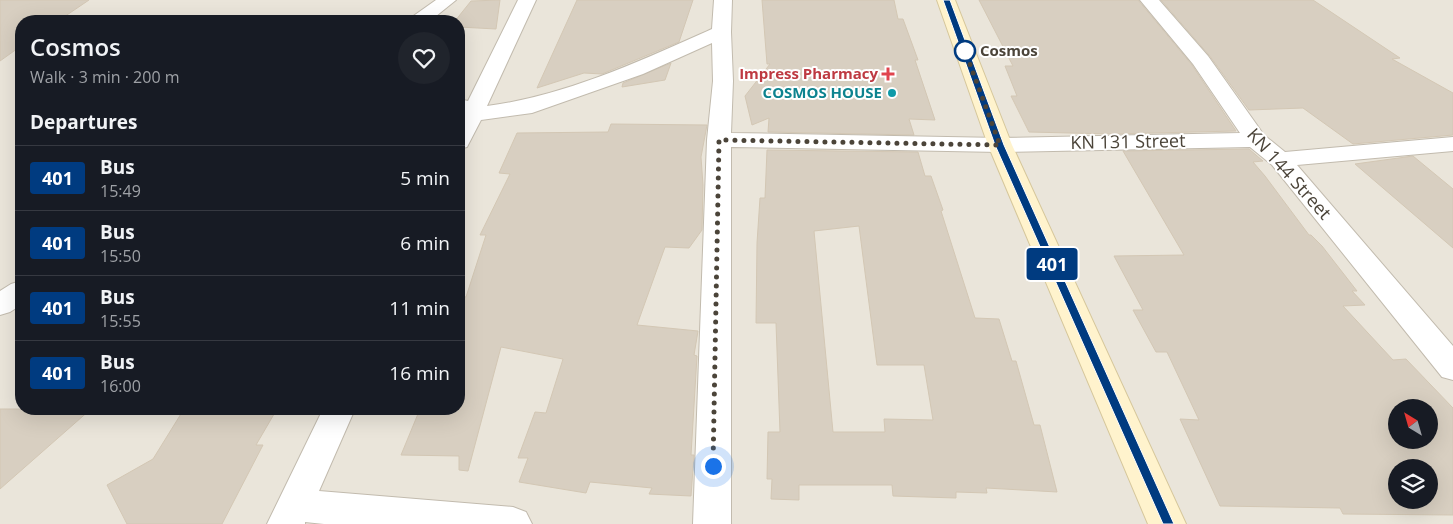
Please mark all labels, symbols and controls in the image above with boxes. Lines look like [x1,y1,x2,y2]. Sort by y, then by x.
text: Cosmos [30,30,121,63]
button: heart [398,32,450,84]
marker: Cosmos [954,40,976,62]
place label: Cosmos [980,40,1038,60]
place label: Impress Pharmacy [739,63,878,83]
text: Walk · 3 min · 200 m [30,66,180,88]
marker: Impress Pharmacy [882,68,894,80]
place label: COSMOS HOUSE [763,82,882,102]
marker: COSMOS HOUSE [886,87,898,99]
text: Departures [30,109,137,135]
street label: KN 144 Street [1242,123,1337,224]
street label: KN 131 Street [1070,128,1186,154]
text: Bus [100,154,135,180]
text: 5 min [400,165,450,191]
text: 401 [42,166,73,190]
text: 15:49 [100,180,141,202]
text: Bus [100,219,135,245]
text: 6 min [400,230,450,256]
text: 401 [42,231,73,255]
text: 15:50 [100,245,141,267]
line badge: 401 [1023,248,1081,280]
text: 401 [1037,252,1067,276]
text: Bus [100,284,135,310]
text: 11 min [389,295,450,321]
text: 401 [42,296,73,320]
text: 15:55 [100,310,141,332]
text: Bus [100,349,135,375]
text: 16 min [389,360,450,386]
text: 401 [42,361,73,385]
text: 16:00 [100,375,141,397]
north arrow [1388,399,1438,449]
map controls [1388,399,1438,509]
your location [701,454,726,479]
button: layers [1388,459,1438,509]

